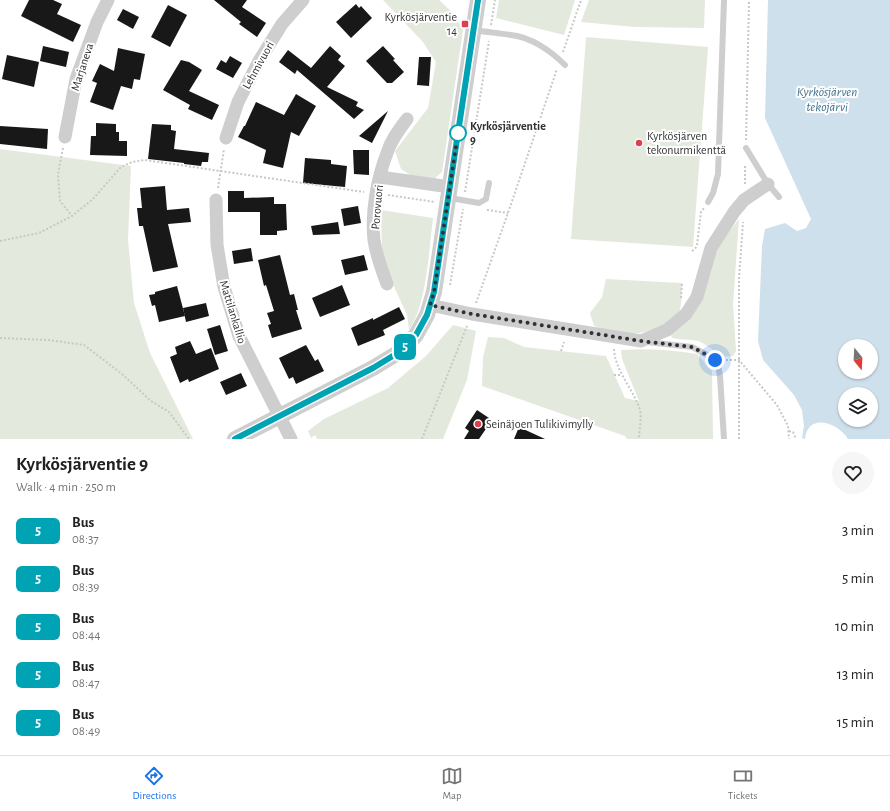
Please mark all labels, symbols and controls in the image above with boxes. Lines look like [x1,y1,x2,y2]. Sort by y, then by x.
place label: Kyrkösjärventie 14 [385,11,457,37]
marker: Kyrkösjärventie 14 [460,19,470,29]
street label: Lehmivuori [240,39,276,91]
street label: Marjaneva [69,41,96,93]
water label: Kyrkösjärven tekojärvi [797,86,857,114]
place label: Kyrkösjärventie 9 [470,120,546,146]
marker: Kyrkösjärventie 9 [449,124,467,142]
place label: Kyrkösjärven tekonurmikenttä [647,130,726,156]
marker: Kyrkösjärven tekonurmikenttä [634,138,644,148]
street label: Porovuori [369,184,385,230]
street label: Mattilankallio [218,279,248,345]
line badge: 5 [392,334,418,360]
north arrow [838,339,878,379]
map controls [838,339,878,427]
text: 5 [402,340,408,354]
your location [705,350,725,370]
button: layers [838,387,878,427]
place label: Seinäjoen Tulikivimylly [486,418,593,431]
marker: Seinäjoen Tulikivimylly [473,419,483,429]
button: heart [832,452,874,494]
text: Kyrkösjärventie 9 [16,455,148,474]
text: Walk · 4 min · 250 m [16,481,116,494]
text: Bus [72,515,94,530]
text: 3 min [842,523,874,538]
text: 5 [35,524,41,538]
text: 08:37 [72,533,99,546]
text: Bus [72,563,94,578]
text: 5 min [842,571,874,586]
text: 5 [35,572,41,586]
text: 08:39 [72,581,99,594]
text: Bus [72,611,94,626]
text: 10 min [835,619,874,634]
text: 5 [35,620,41,634]
text: 08:44 [72,629,101,642]
text: Bus [72,659,94,674]
text: 13 min [837,667,874,682]
text: 5 [35,668,41,682]
text: 08:47 [72,677,100,690]
text: Bus [72,707,94,722]
text: 15 min [837,715,874,730]
text: 5 [35,716,41,730]
text: 08:49 [72,725,100,738]
tab: Directions [132,765,176,802]
tab: Map [441,765,463,802]
tab: Tickets [728,765,758,802]

